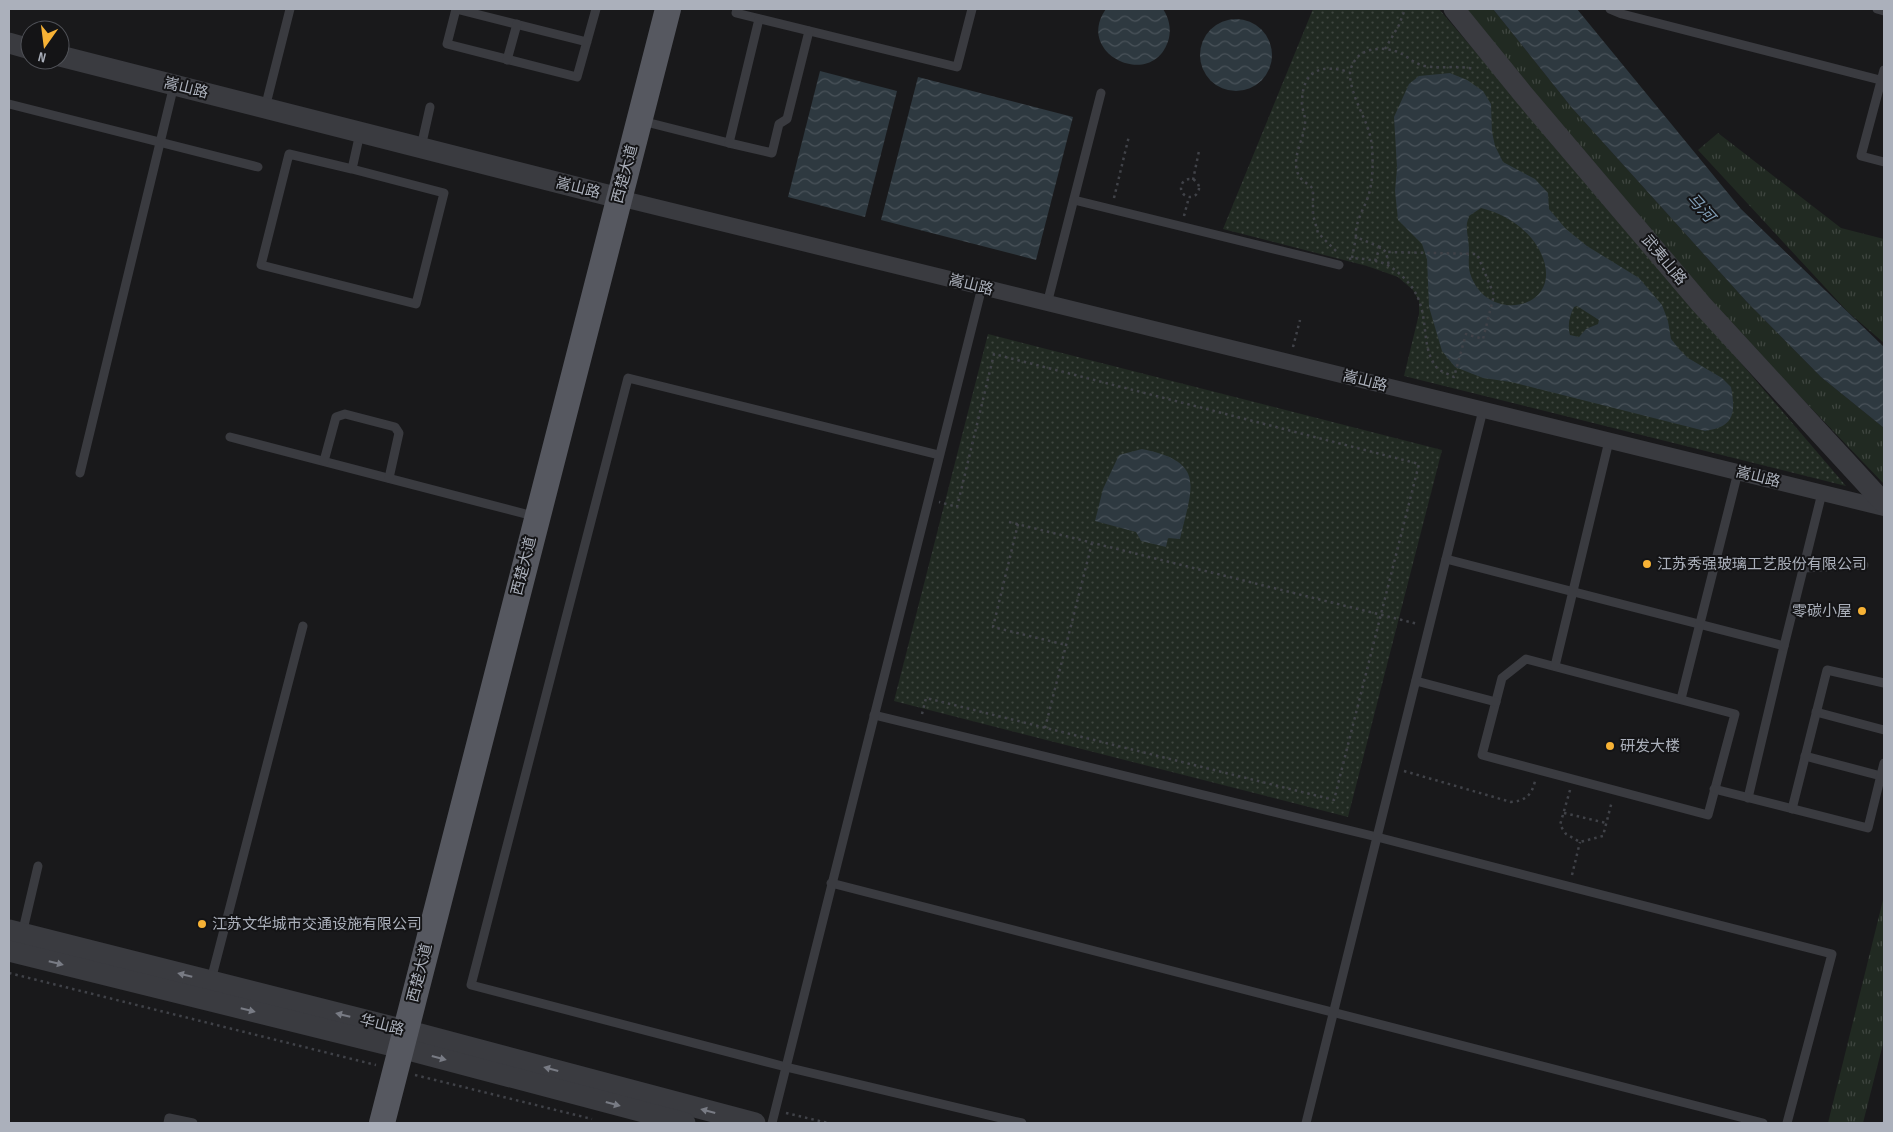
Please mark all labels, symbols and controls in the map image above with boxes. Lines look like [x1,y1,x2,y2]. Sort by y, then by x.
north arrow [20,20,70,70]
text: N [36,48,48,66]
street label: 嵩山路 [162,73,210,103]
street label: 西楚大道 [608,143,642,205]
street label: 嵩山路 [554,173,602,203]
water label: 马河 [1682,190,1720,228]
street label: 武夷山路 [1637,231,1691,289]
street label: 嵩山路 [947,270,995,300]
street label: 嵩山路 [1341,366,1389,396]
street label: 嵩山路 [1734,462,1782,492]
street label: 西楚大道 [508,535,540,597]
place label: 江苏秀强玻璃工艺股份有限公司 [1657,555,1867,574]
marker: 江苏秀强玻璃工艺股份有限公司 [1641,558,1653,570]
place label: 零碳小屋 [1792,602,1852,621]
marker: 零碳小屋 [1856,605,1868,617]
place label: 研发大楼 [1620,737,1680,756]
marker: 研发大楼 [1604,740,1616,752]
place label: 江苏文华城市交通设施有限公司 [212,915,422,934]
marker: 江苏文华城市交通设施有限公司 [196,918,208,930]
street label: 西楚大道 [404,942,436,1004]
one-way arrow [49,959,64,967]
one-way arrow [178,971,193,979]
one-way arrow [240,1006,255,1014]
street label: 华山路 [358,1010,406,1040]
one-way arrow [335,1011,350,1019]
one-way arrow [432,1054,447,1062]
one-way arrow [543,1065,559,1073]
one-way arrow [606,1100,621,1108]
one-way arrow [700,1107,716,1115]

